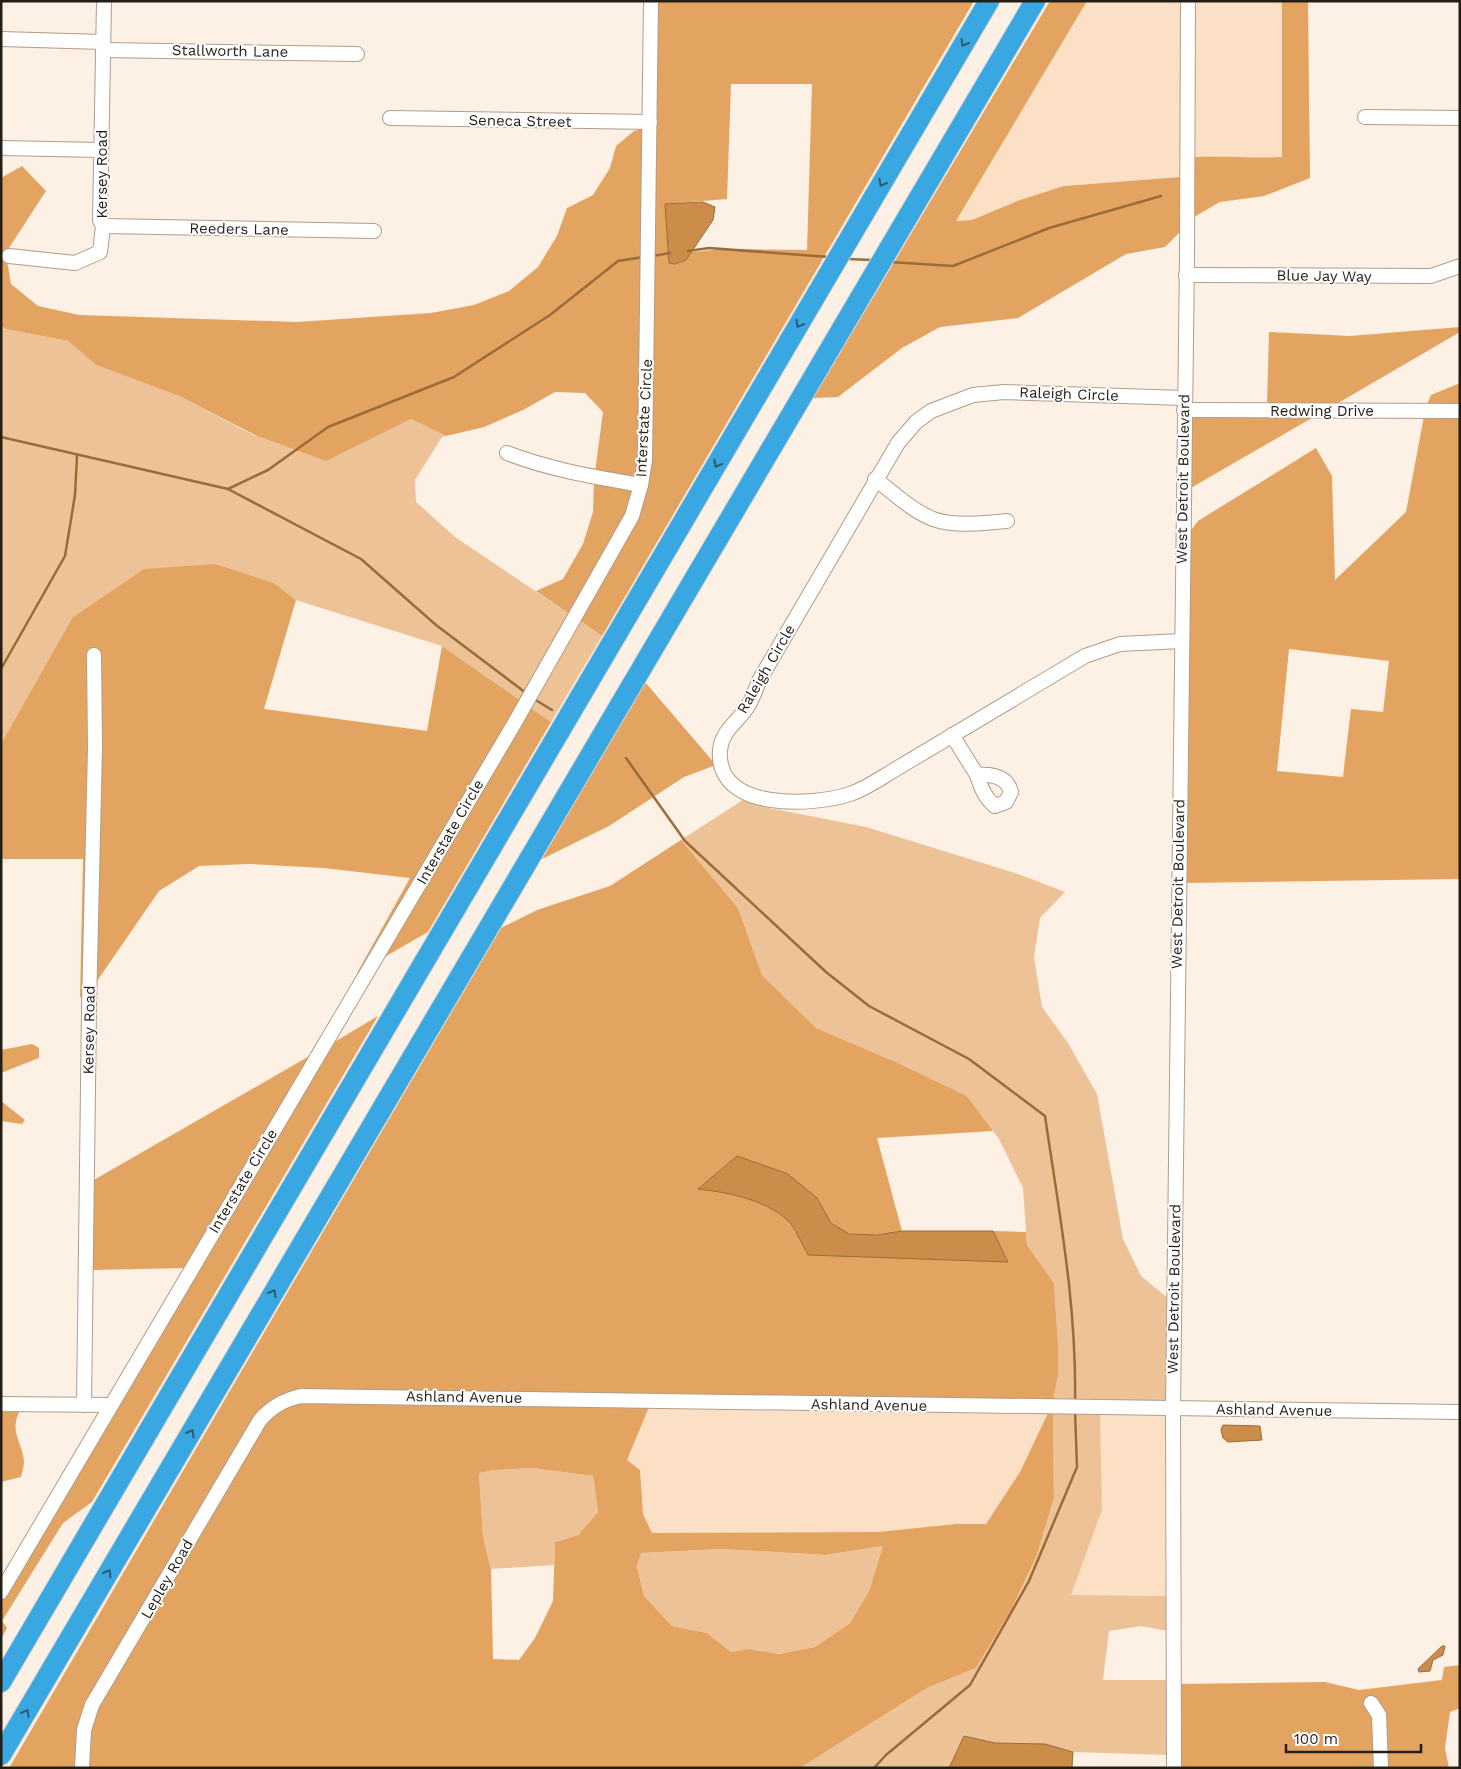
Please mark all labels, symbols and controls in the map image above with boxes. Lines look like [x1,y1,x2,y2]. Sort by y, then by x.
one-way arrow [960,38,970,47]
street label: Stallworth Lane [172,41,288,61]
street label: Seneca Street [468,111,572,131]
street label: Kersey Road [93,130,111,218]
one-way arrow [878,178,888,187]
street label: Reeders Lane [189,219,289,239]
street label: Blue Jay Way [1276,266,1372,286]
one-way arrow [796,318,806,327]
street label: Interstate Circle [632,358,656,478]
street label: Raleigh Circle [1019,383,1119,405]
street label: West Detroit Boulevard [1173,394,1193,564]
street label: Redwing Drive [1270,402,1374,420]
one-way arrow [713,458,723,467]
street label: Raleigh Circle [733,621,799,717]
street label: Interstate Circle [413,776,487,888]
street label: West Detroit Boulevard [1168,799,1188,969]
street label: Kersey Road [79,985,99,1075]
street label: Interstate Circle [205,1126,281,1236]
street label: West Detroit Boulevard [1164,1204,1184,1374]
one-way arrow [267,1290,277,1299]
street label: Ashland Avenue [406,1387,522,1407]
street label: Ashland Avenue [811,1395,927,1415]
street label: Ashland Avenue [1216,1400,1332,1420]
one-way arrow [184,1430,194,1439]
street label: Lepley Road [137,1536,197,1622]
one-way arrow [102,1570,112,1579]
one-way arrow [20,1710,30,1719]
scale bar [1286,1722,1421,1754]
text: 100 m [1294,1730,1338,1748]

